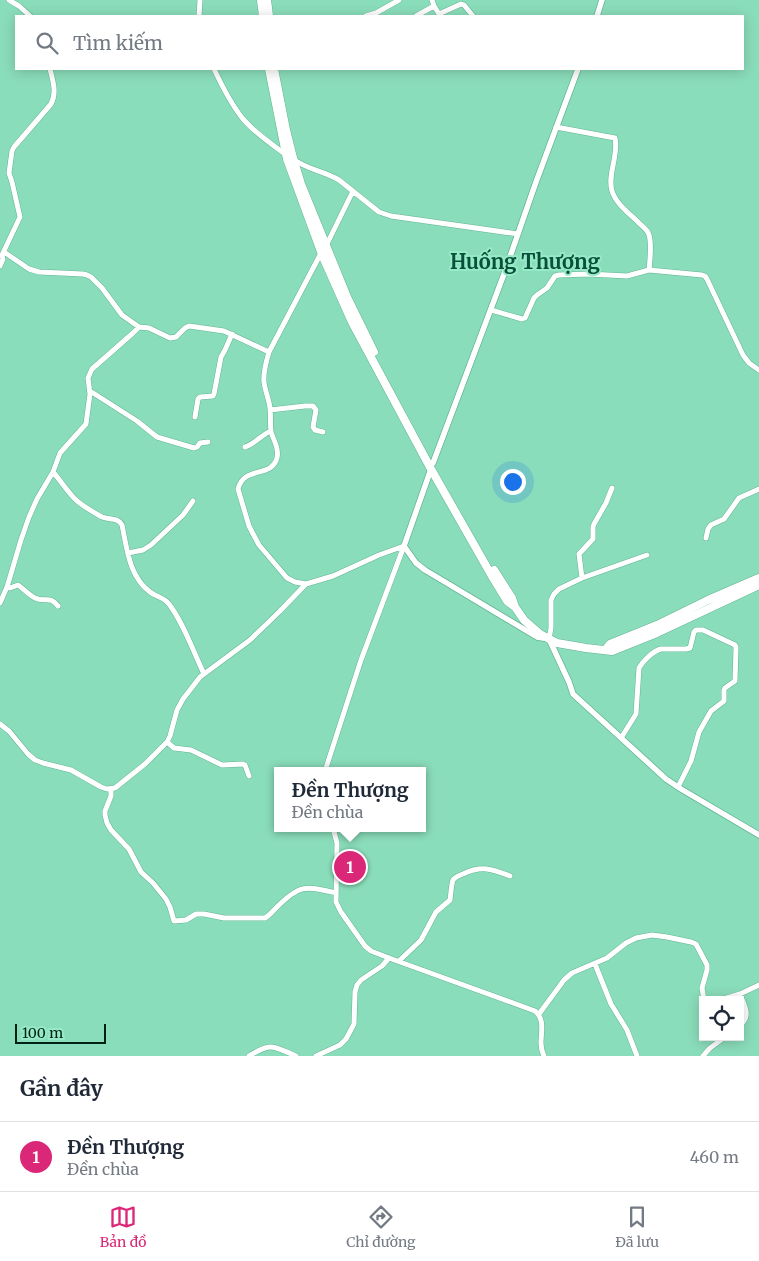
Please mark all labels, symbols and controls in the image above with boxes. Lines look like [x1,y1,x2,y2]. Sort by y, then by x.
search box [15,15,744,70]
icon: search [33,29,61,57]
text: Tìm kiếm [73,31,163,55]
district label: Huống Thượng [450,248,600,274]
your location [500,469,526,495]
popup [274,767,426,832]
text: Đền Thượng [291,778,409,802]
text: Đền chùa [291,802,363,822]
pin: 1 [334,848,366,886]
map controls [699,996,744,1041]
button: locate [699,996,744,1041]
scale bar [15,1021,106,1044]
text: 100 m [22,1024,63,1042]
text: Gần đây [20,1075,103,1102]
text: Đền Thượng [67,1135,184,1159]
text: 1 [32,1147,40,1167]
text: 460 m [690,1147,739,1167]
text: Đền chùa [67,1159,139,1179]
tab: Bản đồ [100,1203,146,1251]
tab: Chỉ đường [346,1203,416,1251]
tab: Đã lưu [615,1203,659,1251]

